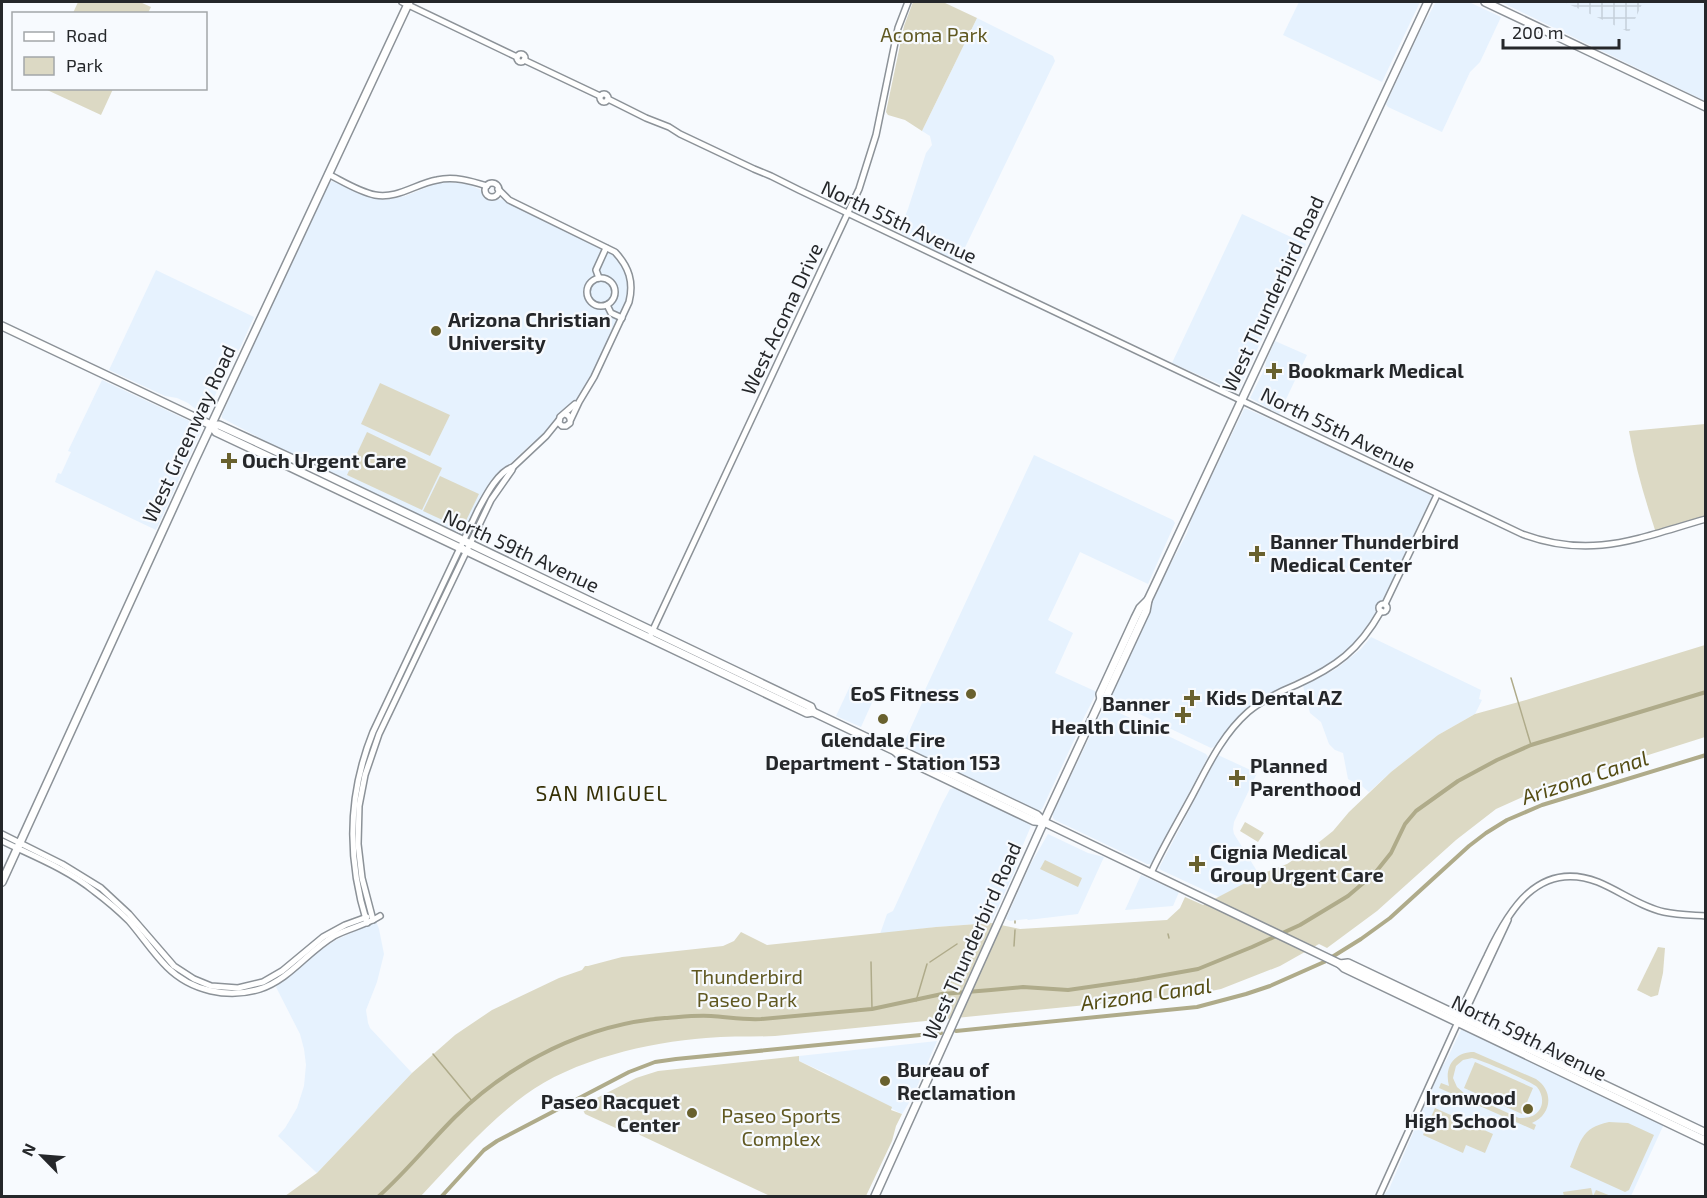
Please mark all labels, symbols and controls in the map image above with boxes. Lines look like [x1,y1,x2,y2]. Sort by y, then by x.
legend [12,12,207,90]
scale bar [1503,12,1618,50]
text: 200 m [1512,21,1564,43]
park label: Acoma Park [880,22,988,46]
text: Road [66,24,107,46]
text: Park [66,54,103,76]
street label: North 55th Avenue [818,175,981,268]
street label: West Thunderbird Road [1216,192,1328,396]
street label: West Acoma Drive [735,239,827,398]
place label: Arizona Christian University [448,307,611,355]
marker: Arizona Christian University [429,324,443,338]
street label: West Greenway Road [136,341,240,526]
place label: Bookmark Medical [1288,358,1464,382]
marker: Bookmark Medical [1265,362,1283,380]
street label: North 55th Avenue [1257,381,1420,477]
place label: Ouch Urgent Care [242,448,407,472]
marker: Ouch Urgent Care [220,452,238,470]
street label: North 59th Avenue [439,503,603,597]
place label: Banner Thunderbird Medical Center [1270,529,1459,576]
marker: Banner Thunderbird Medical Center [1248,545,1266,563]
place label: EoS Fitness [850,681,959,705]
place label: Kids Dental AZ [1206,685,1342,709]
marker: EoS Fitness [964,687,978,701]
marker: Kids Dental AZ [1183,689,1201,707]
place label: Banner Health Clinic [1051,691,1170,738]
marker: Banner Health Clinic [1174,706,1192,724]
marker: Glendale Fire Department - Station 153 [876,712,890,726]
place label: Glendale Fire Department - Station 153 [765,727,1001,774]
water label: Arizona Canal [1517,744,1651,809]
place label: Planned Parenthood [1250,753,1361,800]
marker: Planned Parenthood [1228,769,1246,787]
district label: SAN MIGUEL [536,780,668,805]
street label: West Thunderbird Road [917,838,1026,1043]
place label: Cignia Medical Group Urgent Care [1210,839,1384,886]
marker: Cignia Medical Group Urgent Care [1188,855,1206,873]
park label: Thunderbird Paseo Park [691,964,803,1011]
water label: Arizona Canal [1078,972,1213,1015]
street label: North 59th Avenue [1448,989,1611,1085]
place label: Bureau of Reclamation [897,1057,1016,1104]
marker: Bureau of Reclamation [878,1074,892,1088]
place label: Ironwood High School [1405,1085,1516,1132]
place label: Paseo Racquet Center [541,1089,680,1136]
marker: Ironwood High School [1521,1102,1535,1116]
park label: Paseo Sports Complex [721,1103,841,1150]
marker: Paseo Racquet Center [685,1106,699,1120]
north arrow [12,1126,72,1186]
text: N [17,1140,39,1159]

